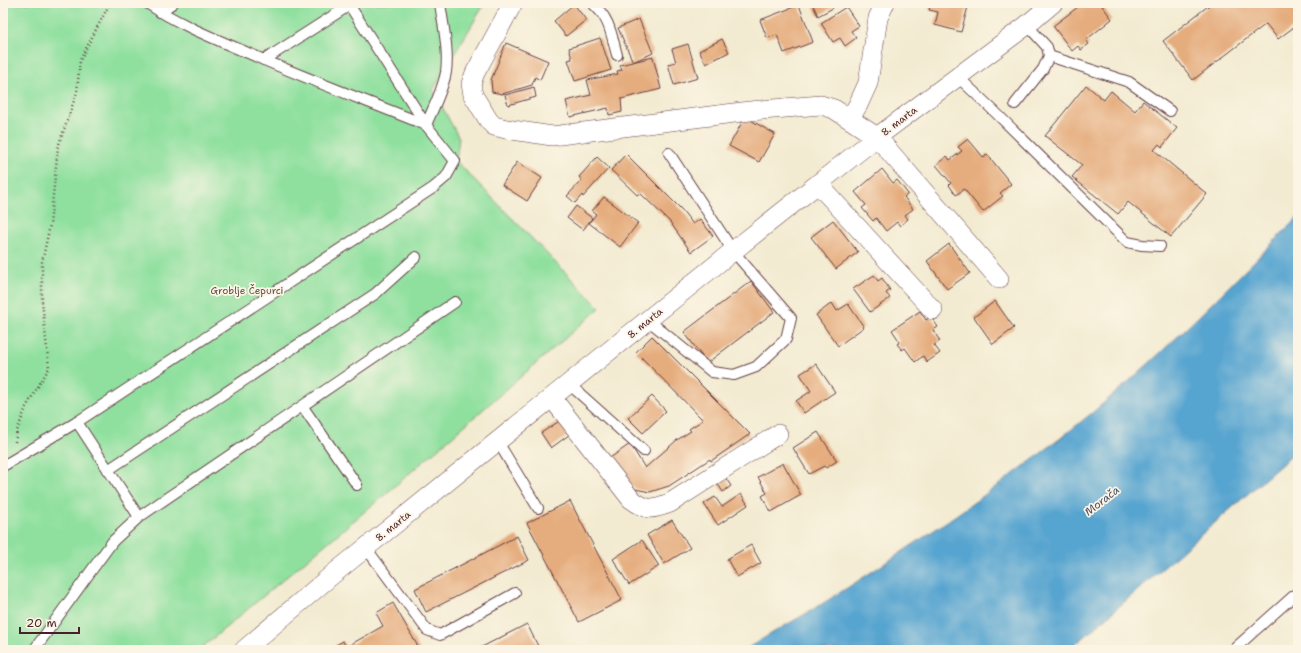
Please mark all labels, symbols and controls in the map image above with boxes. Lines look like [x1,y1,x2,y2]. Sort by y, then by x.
street label: 8. marta [878,103,920,139]
park label: Groblje Čepurci [211,284,284,297]
street label: 8. marta [625,304,666,341]
water label: Morača [1081,482,1123,519]
street label: 8. marta [373,507,414,544]
scale bar [20,609,79,635]
text: 20 m [26,615,57,631]

